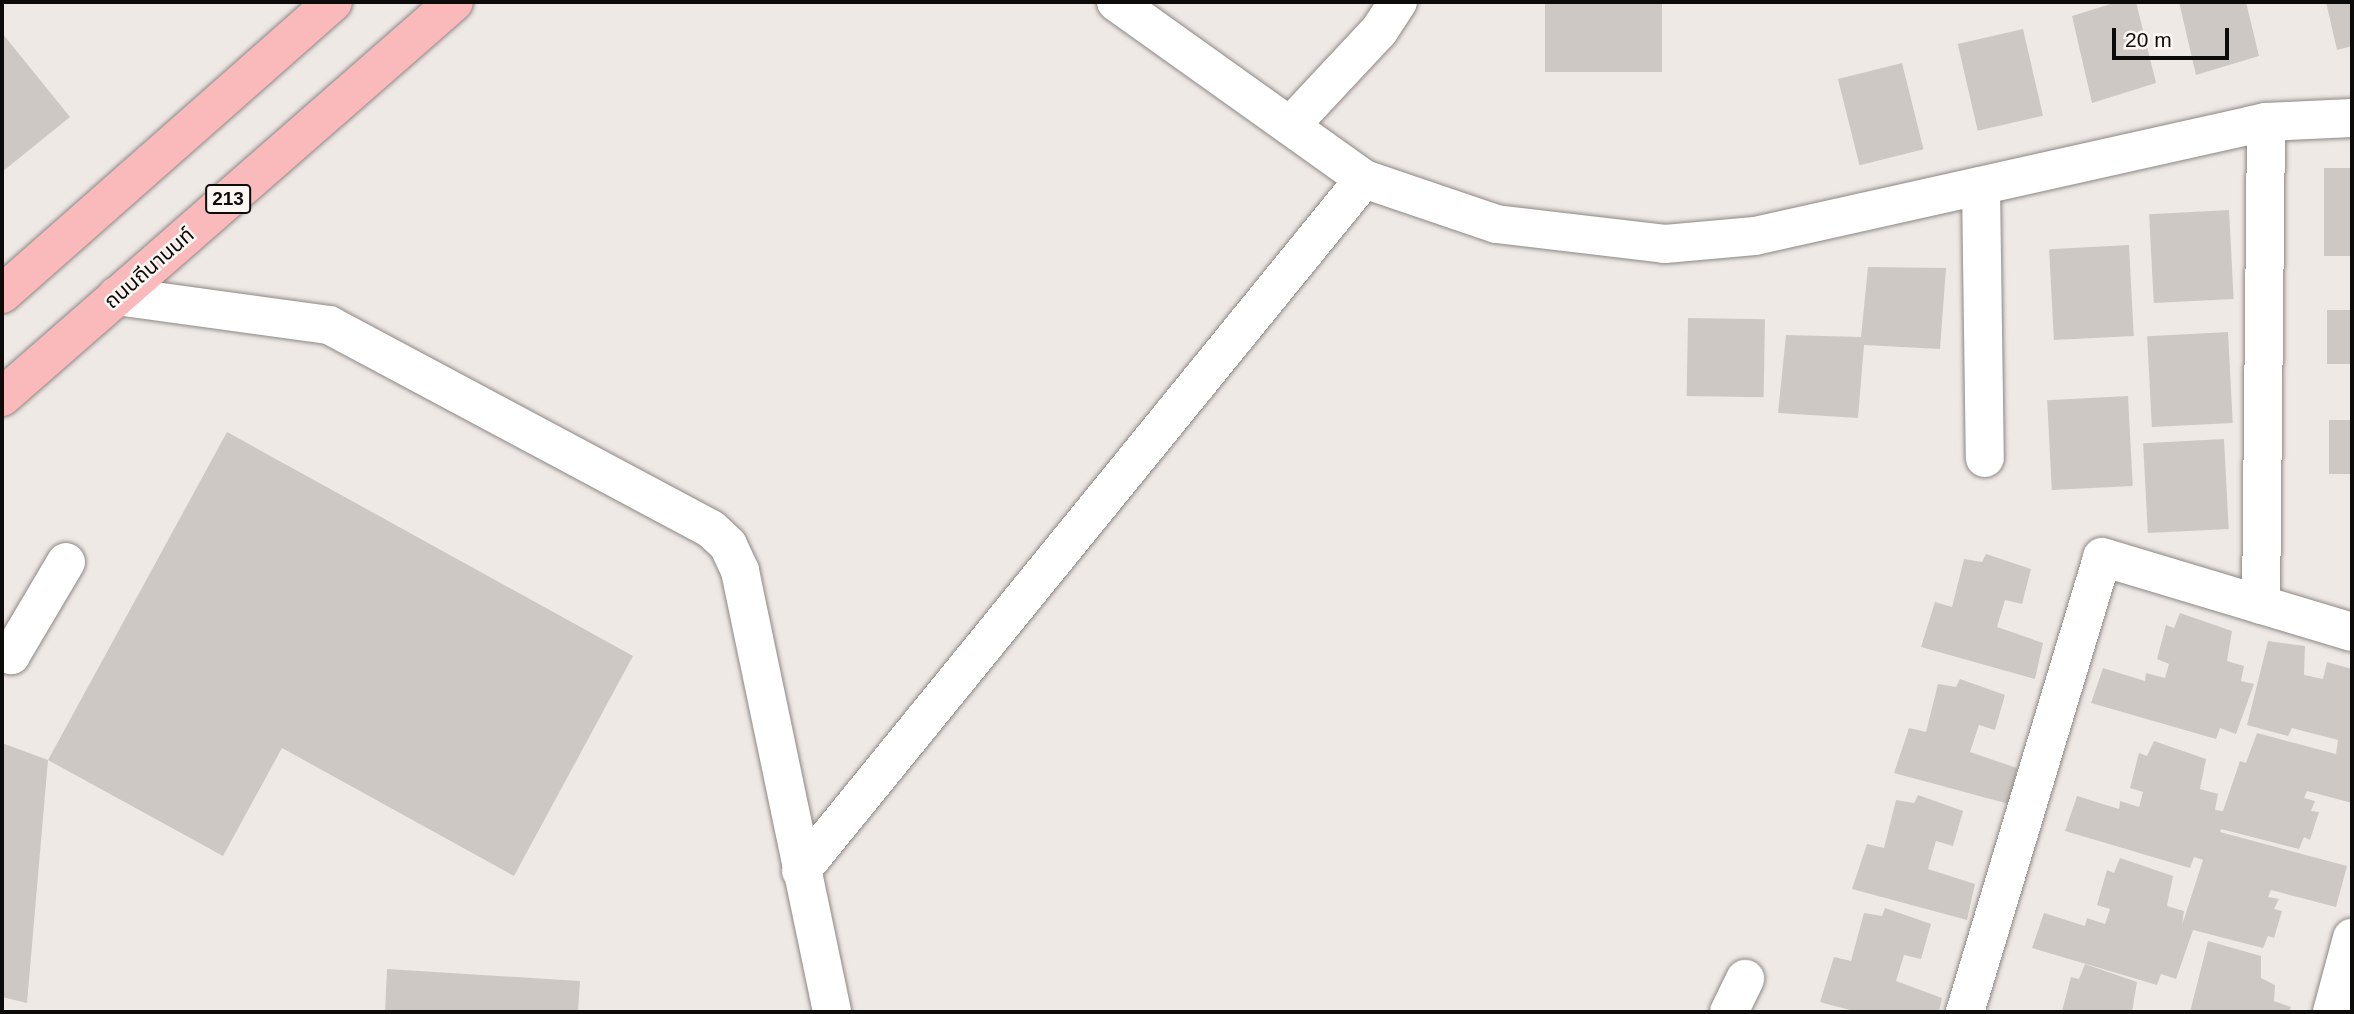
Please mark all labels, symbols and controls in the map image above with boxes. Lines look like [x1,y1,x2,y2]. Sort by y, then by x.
scale bar [2116,14,2233,58]
text: 20 m [2125,28,2172,51]
road number: 213 [204,183,252,214]
street label: ถนนถีนานนท์ [99,222,199,314]

